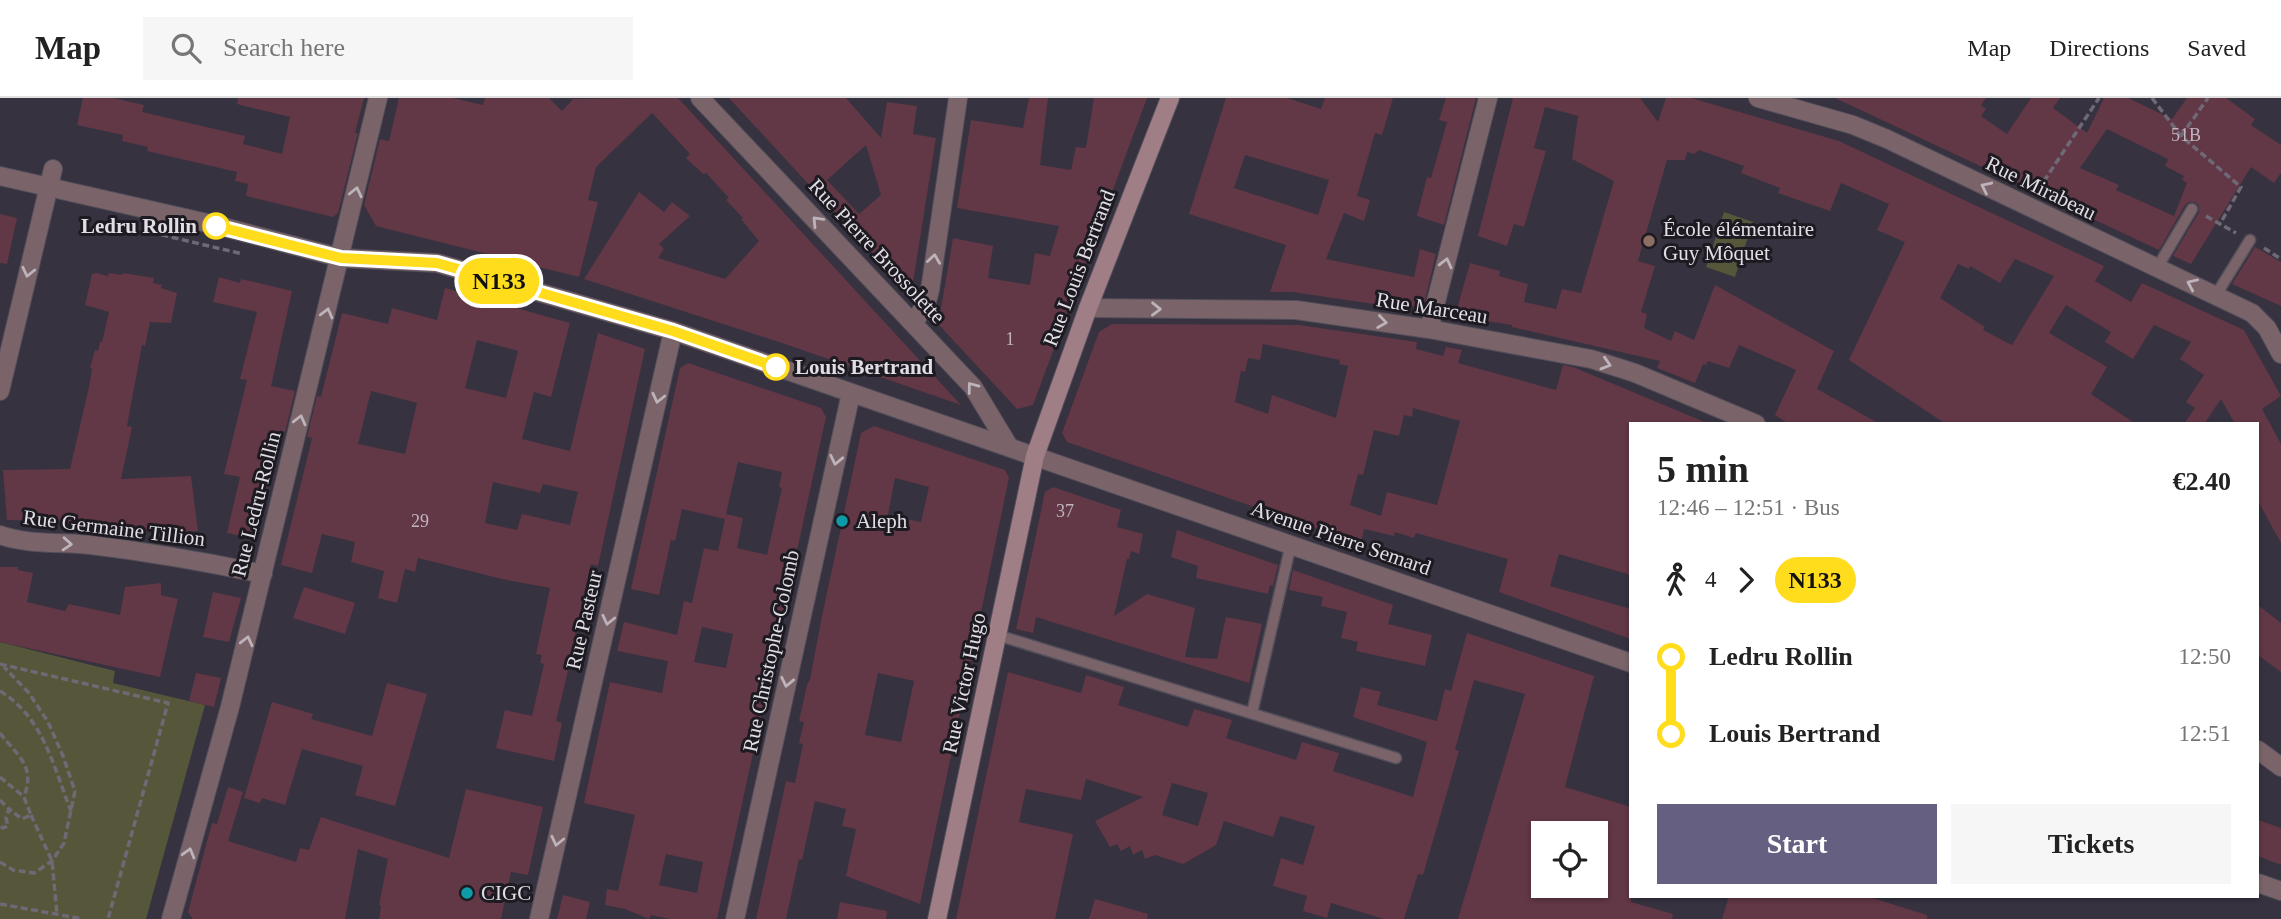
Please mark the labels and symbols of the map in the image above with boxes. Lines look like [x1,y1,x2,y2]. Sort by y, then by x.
house number: 51B [2171,125,2201,145]
street label: Rue Mirabeau [1982,151,2100,225]
street label: Rue Pierre Brossolette [804,174,950,328]
one-way arrow [1981,181,1993,195]
one-way arrow [348,186,363,198]
street label: Rue Louis Bertrand [1038,186,1120,350]
marker: Ledru Rollin [203,213,229,239]
place label: Ledru Rollin [81,214,197,238]
one-way arrow [813,216,826,229]
place label: École élémentaire Guy Môquet [1663,217,1814,265]
marker: École élémentaire Guy Môquet [1641,233,1657,249]
one-way arrow [926,253,941,265]
one-way arrow [1438,257,1452,269]
line badge: N133 [450,258,548,304]
one-way arrow [22,266,36,278]
one-way arrow [2187,278,2199,292]
street label: Rue Marceau [1375,287,1490,329]
one-way arrow [1151,301,1162,316]
one-way arrow [319,307,333,319]
one-way arrow [1377,315,1388,330]
house number: 1 [1006,329,1015,349]
marker: Louis Bertrand [763,354,789,380]
place label: Louis Bertrand [795,355,934,379]
one-way arrow [1600,355,1612,370]
one-way arrow [968,383,980,395]
one-way arrow [652,392,667,404]
one-way arrow [292,414,306,426]
street label: Rue Ledru-Rollin [226,428,286,579]
one-way arrow [830,454,844,466]
street label: Avenue Pierre Semard [1248,496,1435,580]
house number: 37 [1056,501,1074,521]
street label: Rue Germaine Tillion [22,505,207,551]
place label: Aleph [856,509,908,533]
house number: 29 [411,511,429,531]
marker: Aleph [834,513,850,529]
one-way arrow [62,536,73,551]
street label: Rue Christophe-Colomb [738,548,804,754]
street label: Rue Pasteur [561,568,607,672]
street label: Rue Victor Hugo [937,611,991,755]
one-way arrow [601,613,616,625]
one-way arrow [238,635,253,647]
one-way arrow [781,676,795,688]
one-way arrow [551,835,565,847]
one-way arrow [181,848,196,860]
place label: CIGC [481,881,531,905]
marker: CIGC [459,885,475,901]

